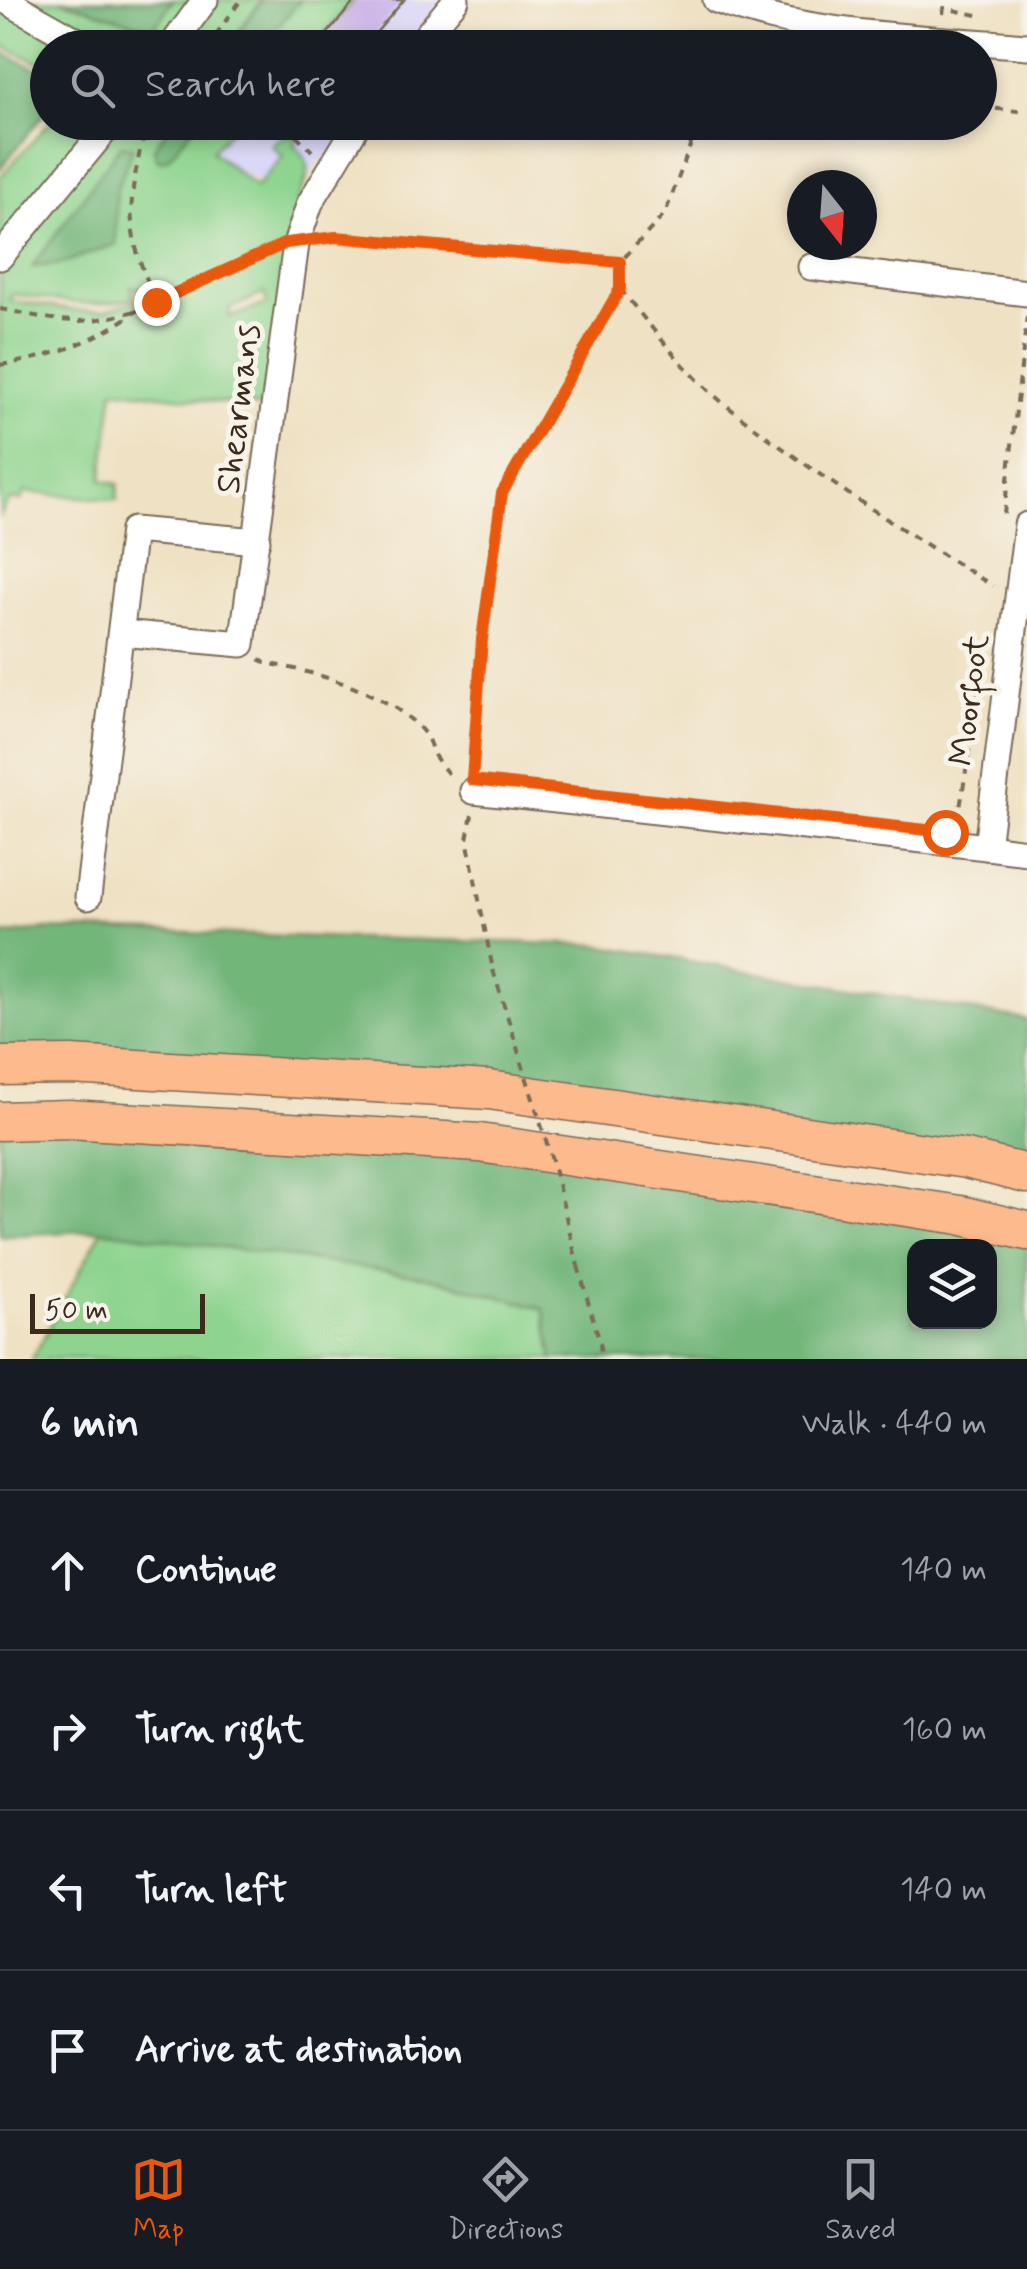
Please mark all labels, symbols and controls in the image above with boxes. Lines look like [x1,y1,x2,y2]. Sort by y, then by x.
search box [30,30,997,140]
icon: search [65,58,120,113]
text: Search here [145,61,336,110]
north arrow [787,170,877,260]
route end [134,280,180,326]
street label: Shearmans [206,322,272,496]
street label: Moorfoot [939,631,1004,769]
route start [923,810,969,856]
map controls [907,1239,997,1329]
button: layers [907,1239,997,1329]
scale bar [30,1289,205,1334]
text: 50 m [45,1293,108,1330]
text: 6 min [40,1397,139,1452]
text: Walk · 440 m [802,1403,987,1445]
icon: ahead [40,1543,95,1598]
text: Continue [135,1546,277,1595]
text: 140 m [900,1549,987,1591]
icon: right [40,1703,95,1758]
text: Turn right [135,1706,304,1755]
text: 160 m [902,1709,987,1751]
icon: left [40,1863,95,1918]
text: Turn left [135,1866,287,1915]
text: 140 m [900,1869,987,1911]
icon: arrive [40,2023,95,2078]
text: Arrive at destination [135,2026,462,2075]
tab: Map [131,2152,186,2249]
tab: Directions [448,2152,563,2249]
tab: Saved [825,2152,896,2249]

